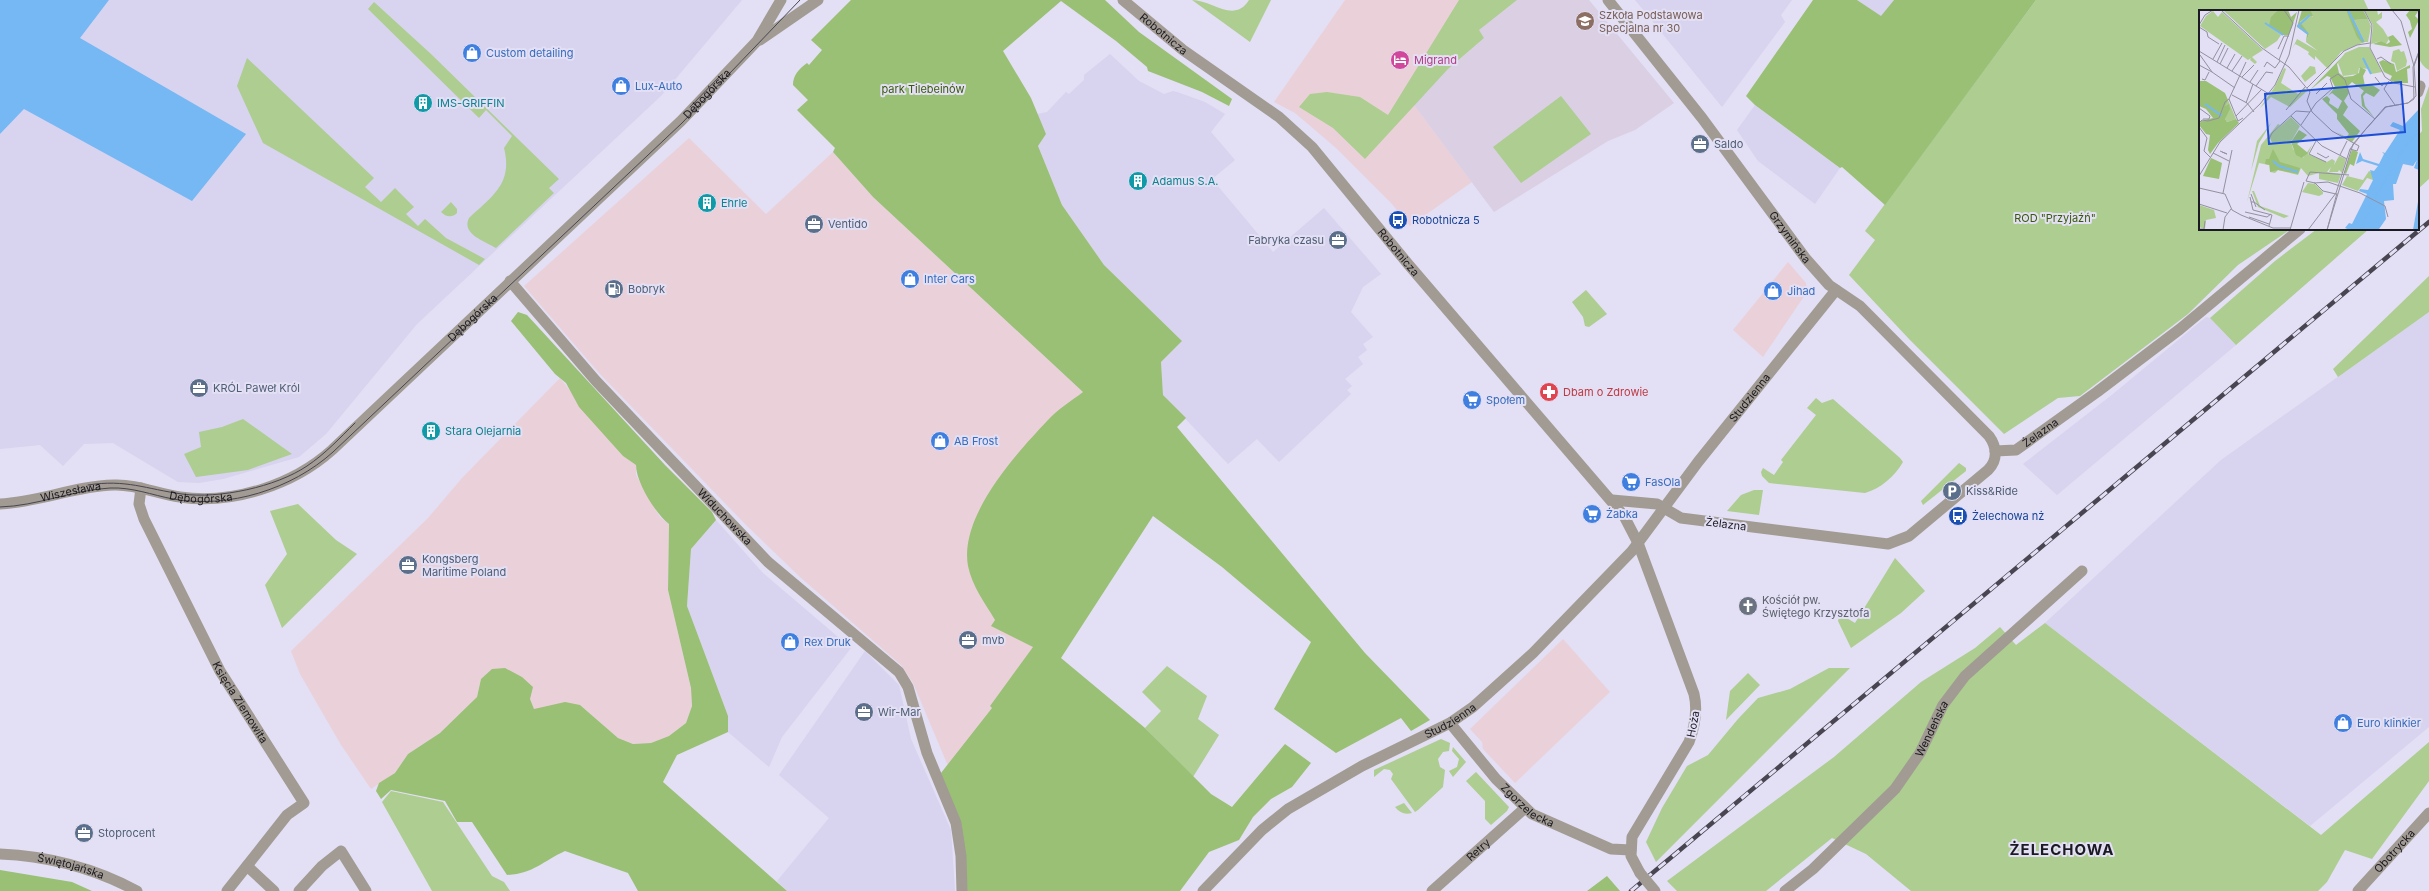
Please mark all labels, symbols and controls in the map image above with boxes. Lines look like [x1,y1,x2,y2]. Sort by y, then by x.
place label: Szkoła Podstawowa Specjalna nr 30 [1599,8,1703,35]
street label: Robotnicza [1137,10,1190,58]
school or university icon: Szkoła Podstawowa Specjalna nr 30 [1574,10,1596,32]
inset map [2199,10,2419,230]
shop icon: Custom detailing [461,42,483,64]
place label: Custom detailing [486,46,573,60]
hotel icon: Migrand [1389,49,1411,71]
place label: Migrand [1414,53,1457,67]
street label: Dębogórska [680,66,734,122]
shop icon: Lux-Auto [610,75,632,97]
place label: Lux-Auto [635,79,683,93]
park label: park Tilebeinów [881,82,965,96]
building icon: IMS-GRIFFIN [412,92,434,114]
place label: IMS-GRIFFIN [437,96,504,110]
office icon: Saldo [1689,133,1711,155]
place label: Saldo [1714,137,1744,151]
building icon: Adamus S.A. [1127,170,1149,192]
place label: Adamus S.A. [1152,174,1219,188]
building icon: Ehrle [696,192,718,214]
place label: Ehrle [721,196,748,210]
street label: Grzymińska [1766,208,1814,266]
bus stop icon: Robotnicza 5 [1387,209,1409,231]
park label: ROD "Przyjaźń" [2014,211,2096,225]
office icon: Ventido [803,213,825,235]
place label: Robotnicza 5 [1412,213,1480,227]
place label: Ventido [828,217,868,231]
street label: Robotnicza [1375,225,1422,279]
office icon: Fabryka czasu [1327,229,1349,251]
place label: Fabryka czasu [1248,233,1324,247]
shop icon: Inter Cars [899,268,921,290]
place label: Inter Cars [924,272,975,286]
fuel station icon: Bobryk [603,278,625,300]
shop icon: Jihad [1762,280,1784,302]
place label: Bobryk [628,282,665,296]
place label: Jihad [1787,284,1815,298]
street label: Dębogórska [445,291,500,344]
street label: Studzienna [1726,371,1773,425]
office icon: KRÓL Paweł Król [188,377,210,399]
place label: KRÓL Paweł Król [213,381,300,395]
pharmacy icon: Dbam o Zdrowie [1538,381,1560,403]
place label: Dbam o Zdrowie [1563,385,1648,399]
supermarket icon: Społem [1461,389,1483,411]
place label: Społem [1486,393,1525,407]
street label: Żelazna [2020,415,2061,450]
building icon: Stara Olejarnia [420,420,442,442]
place label: Stara Olejarnia [445,424,521,438]
shop icon: AB Frost [929,430,951,452]
place label: AB Frost [954,434,998,448]
supermarket icon: FasOla [1620,471,1642,493]
place label: FasOla [1645,475,1680,489]
street label: Wiszesława [39,479,102,505]
parking icon: Kiss&Ride [1941,480,1963,502]
place label: Kiss&Ride [1966,484,2018,498]
street label: Widuchowska [695,485,755,548]
street label: Dębogórska [168,488,233,506]
supermarket icon: Żabka [1581,503,1603,525]
bus stop icon: Żelechowa nż [1947,505,1969,527]
place label: Żabka [1606,507,1638,521]
place label: Żelechowa nż [1972,509,2044,523]
street label: Żelazna [1705,515,1747,533]
place label: Kongsberg Maritime Poland [422,552,506,579]
office icon: Kongsberg Maritime Poland [397,554,419,576]
place label: Kościół pw. Świętego Krzysztofa [1762,593,1869,620]
church icon: Kościół pw. Świętego Krzysztofa [1737,595,1759,617]
office icon: mvb [957,629,979,651]
shop icon: Rex Druk [779,631,801,653]
place label: mvb [982,633,1005,647]
place label: Rex Druk [804,635,851,649]
street label: Księcia Ziemowita [209,659,271,746]
street label: Wendeńska [1912,697,1951,759]
street label: Studzienna [1422,700,1479,742]
office icon: Wir-Mar [853,701,875,723]
place label: Wir-Mar [878,705,921,719]
street label: Hoża [1684,709,1702,739]
shop icon: Euro klinkier [2332,712,2354,734]
place label: Euro klinkier [2357,716,2421,730]
street label: Zgorzelecka [1498,780,1556,830]
office icon: Stoprocent [73,822,95,844]
place label: Stoprocent [98,826,156,840]
street label: Obotrycka [2371,826,2418,876]
street label: Retry [1463,835,1493,864]
district label: ŻELECHOWA [2010,840,2114,859]
street label: Świętojańska [36,851,106,882]

